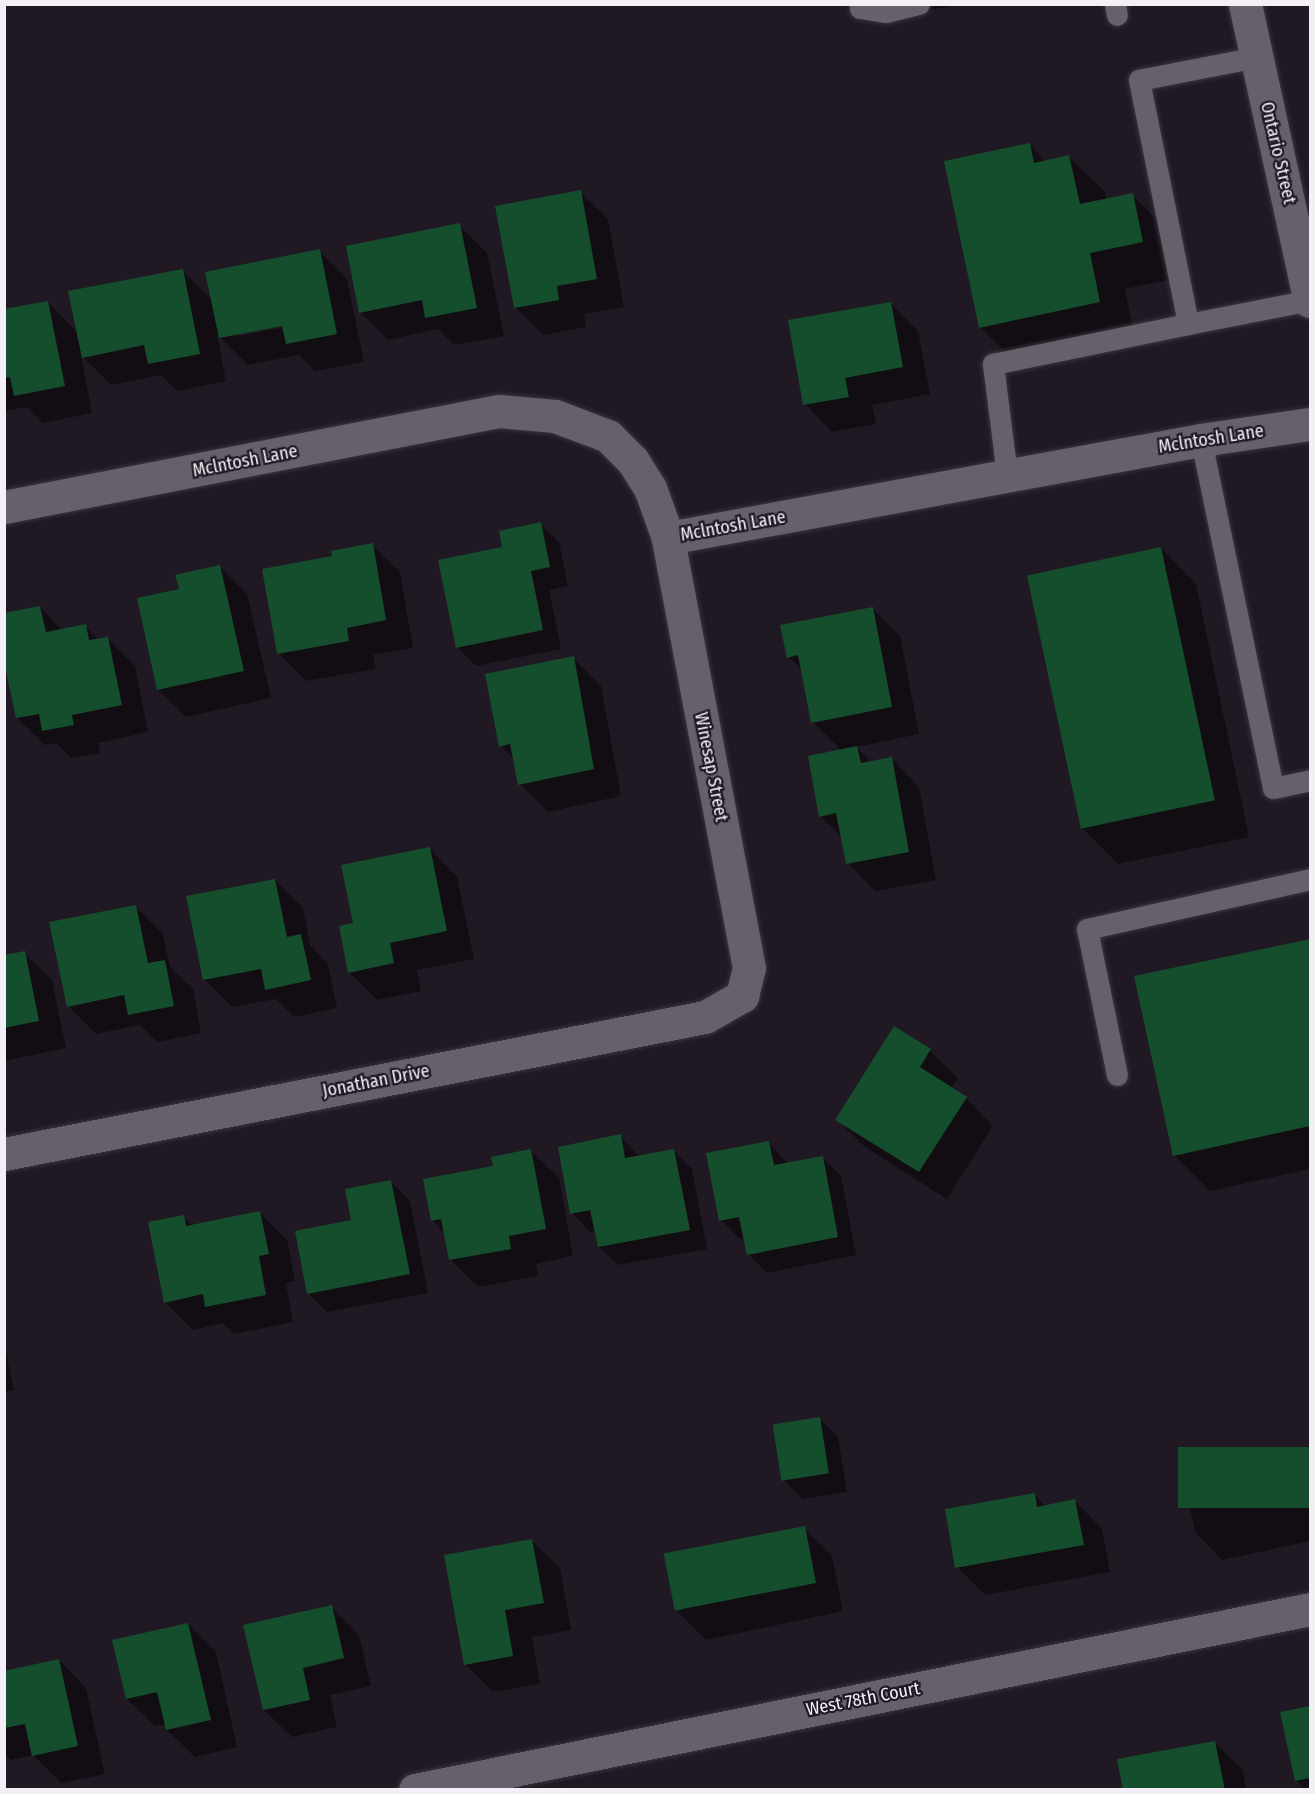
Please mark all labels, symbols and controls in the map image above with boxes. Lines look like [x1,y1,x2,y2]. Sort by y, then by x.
street label: Ontario Street [1256,100,1300,206]
street label: Mclntosh Lane [1157,420,1265,458]
street label: Mclntosh Lane [191,440,299,482]
street label: Mclntosh Lane [679,506,787,546]
street label: Winesap Street [690,711,732,823]
street label: Jonathan Drive [321,1060,431,1102]
street label: West 78th Court [804,1677,922,1721]

